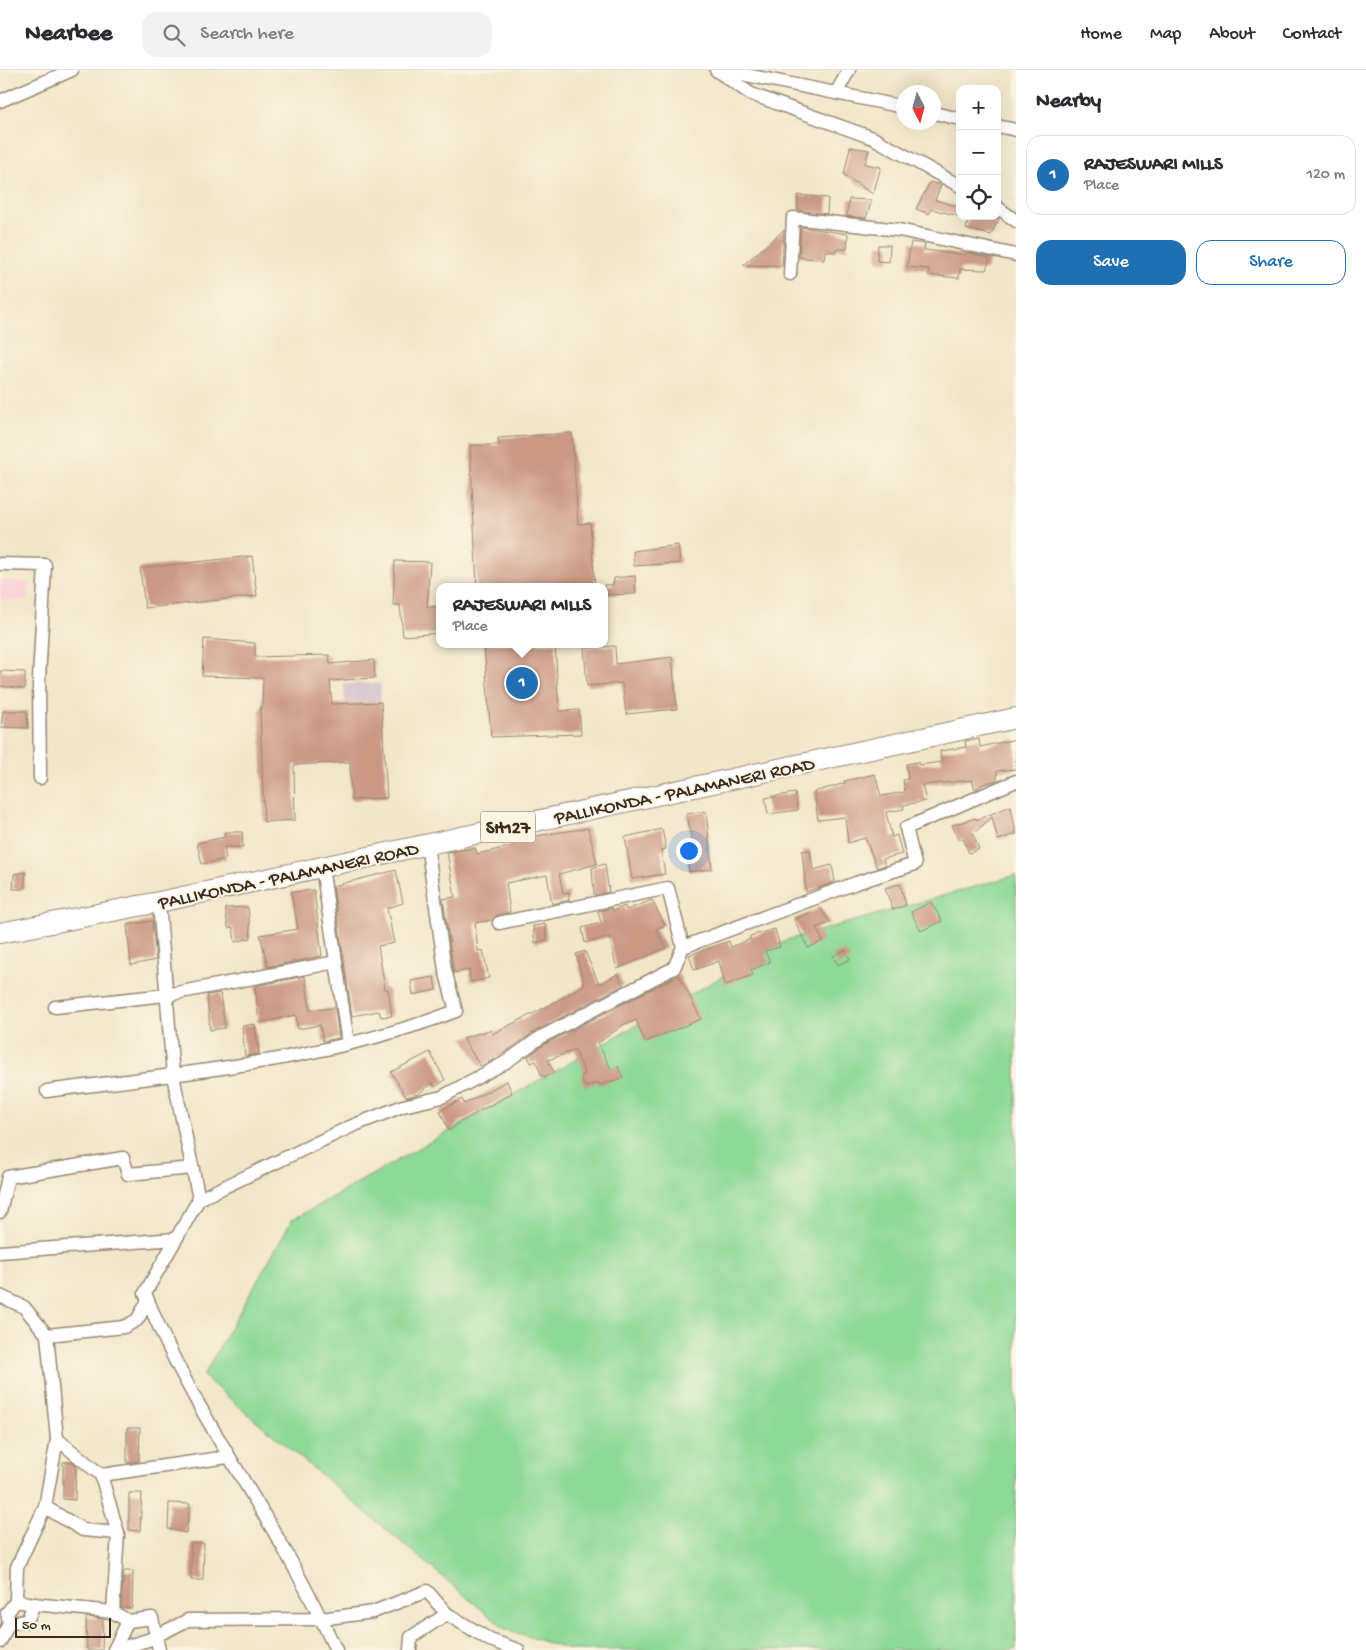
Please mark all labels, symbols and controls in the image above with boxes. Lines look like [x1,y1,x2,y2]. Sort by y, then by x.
search box [142,12,492,57]
text: Nearbee [25,20,112,49]
icon: search [160,21,188,49]
text: Search here [200,23,294,46]
text: Home [1080,24,1122,45]
text: Map [1150,24,1181,45]
text: About [1209,24,1255,45]
text: Contact [1283,24,1341,45]
north arrow [896,85,941,130]
map controls [956,85,1001,220]
button: + [956,85,1001,130]
text: Nearby [1036,90,1101,115]
button: − [956,130,1001,175]
text: RAJESWARI MILLS [1084,154,1223,177]
text: 1 [1050,166,1056,185]
text: 120 m [1306,166,1345,185]
button: locate [956,175,1001,220]
text: Place [1084,177,1119,196]
button: Save [1036,240,1186,285]
button: Share [1196,240,1346,285]
popup [436,583,608,648]
text: RAJESWARI MILLS [453,595,591,618]
text: Place [453,618,488,637]
pin: 1 [506,664,538,702]
street label: PALLIKONDA - PALAMANERI ROAD [551,753,818,831]
road number: SH127 [480,812,536,842]
street label: PALLIKONDA - PALAMANERI ROAD [155,838,422,916]
your location [676,838,702,864]
scale bar [15,1615,111,1638]
text: 50 m [22,1618,51,1635]

